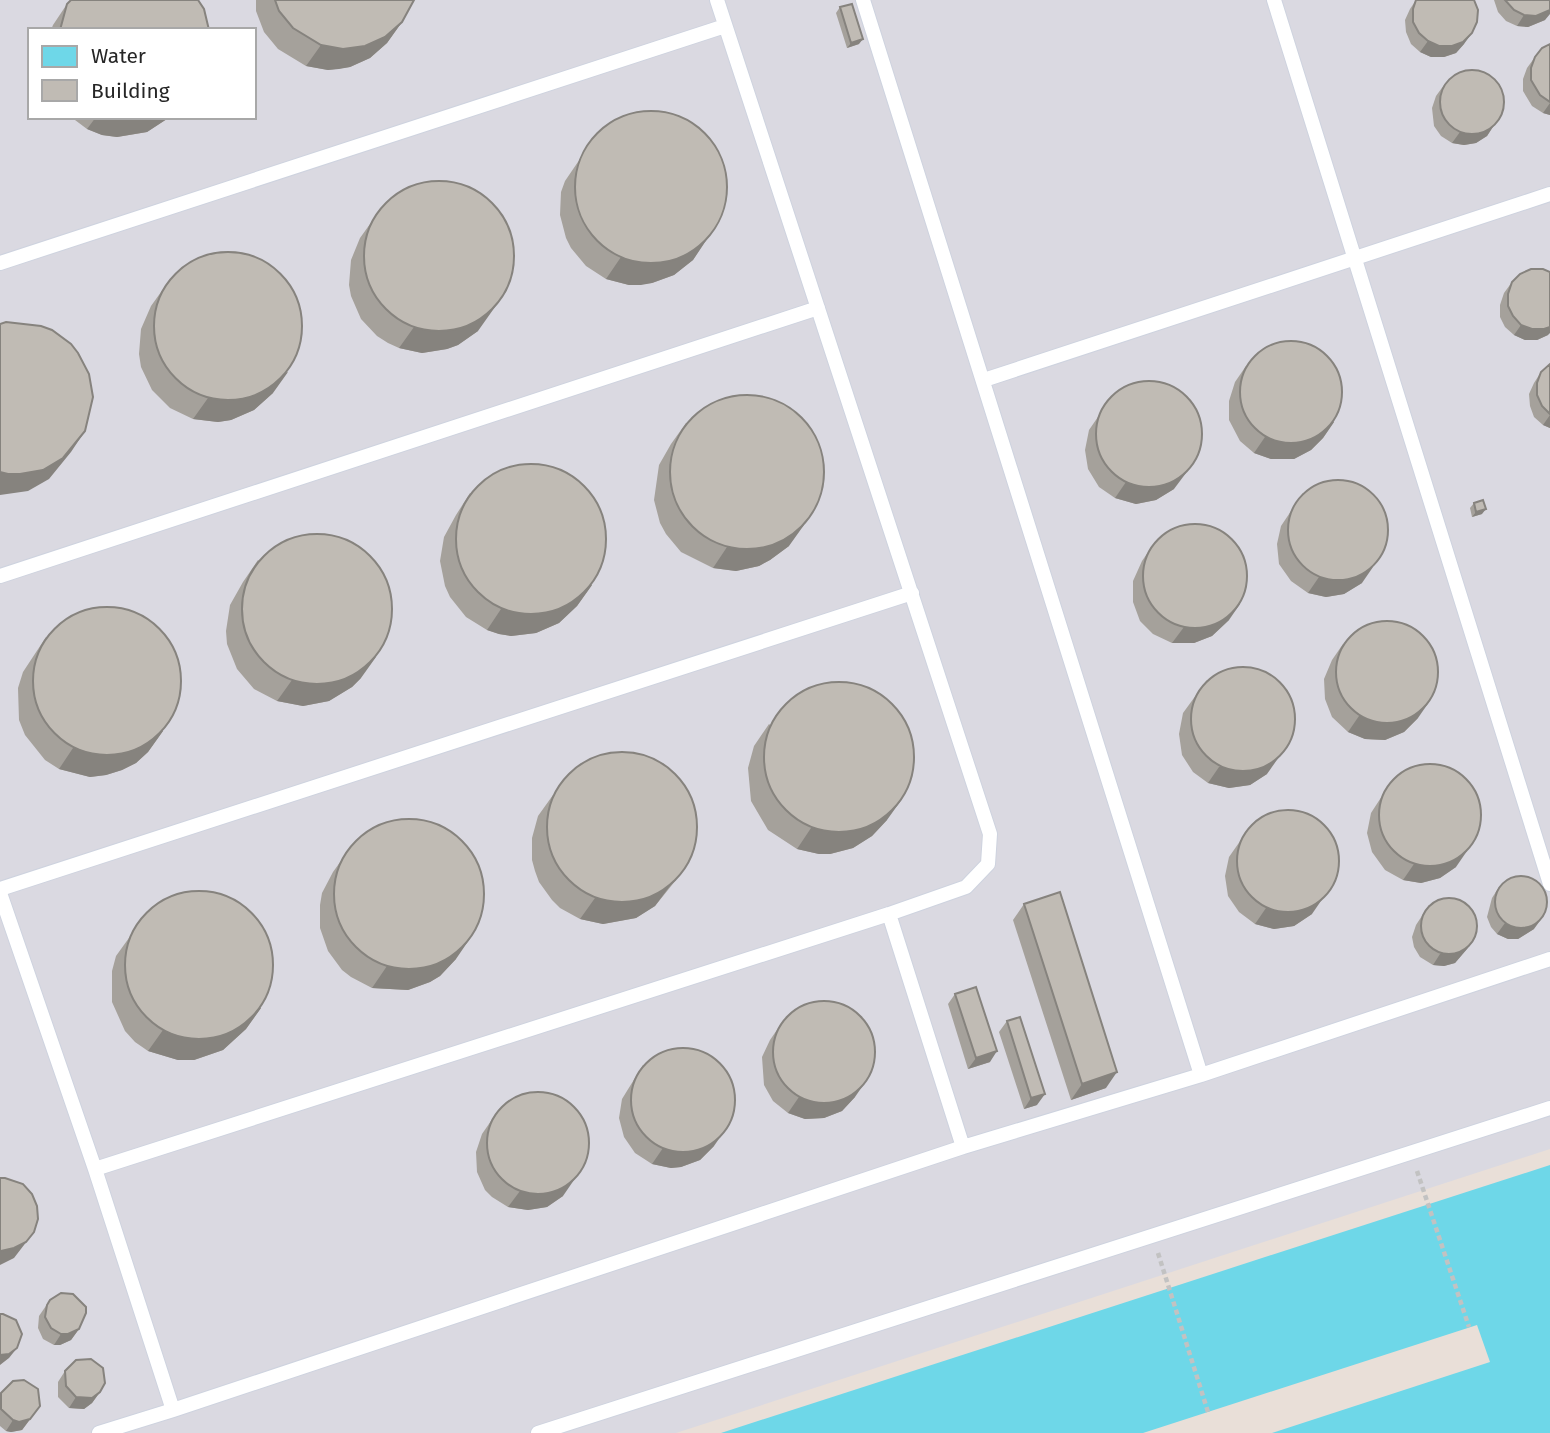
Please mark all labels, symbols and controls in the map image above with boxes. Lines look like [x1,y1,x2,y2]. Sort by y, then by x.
legend [28,28,256,119]
text: Water [91,43,146,69]
text: Building [91,78,170,104]

